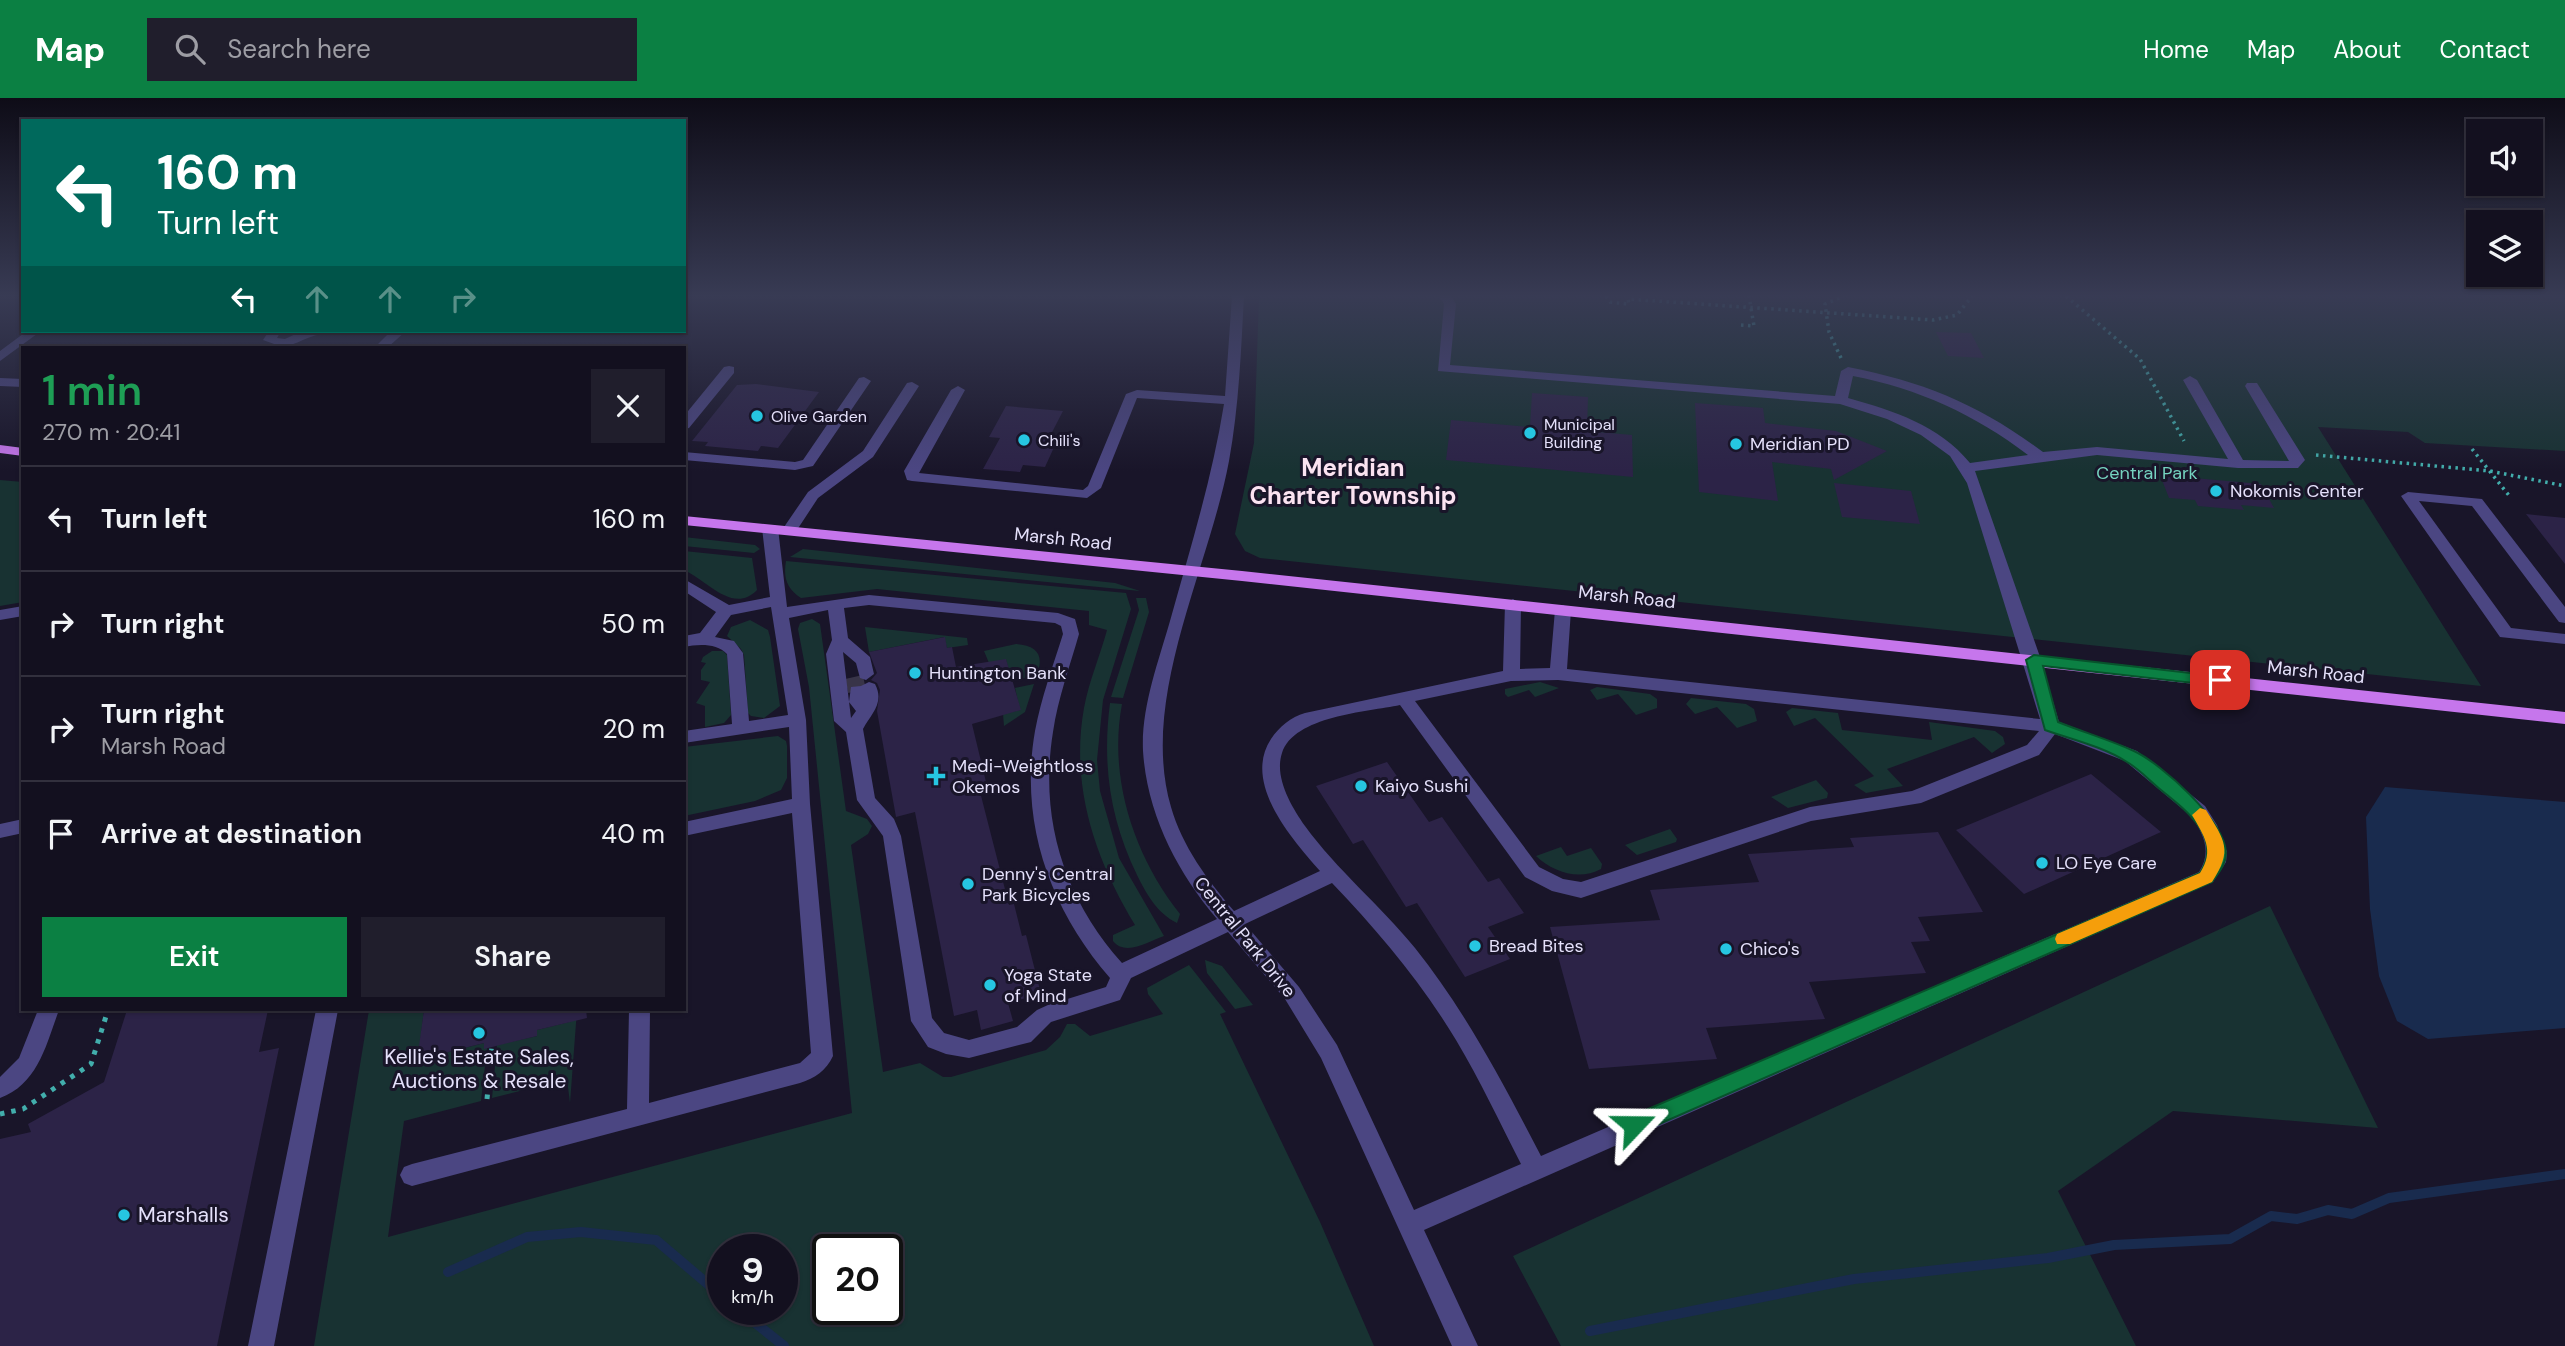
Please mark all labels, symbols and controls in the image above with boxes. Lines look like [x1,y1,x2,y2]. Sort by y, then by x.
search box [147,18,637,81]
text: Map [35,28,105,71]
icon: search [171,30,209,68]
text: Search here [227,32,371,66]
text: Home [2143,34,2209,65]
text: Map [2247,34,2295,65]
text: About [2333,34,2402,65]
text: Contact [2440,34,2530,65]
map controls [2466,119,2543,287]
button: sound [2466,119,2543,196]
text: 160 m [157,140,298,204]
icon: left [42,147,133,238]
text: Turn left [157,202,279,244]
button: layers [2466,210,2543,287]
icon: left [225,280,263,318]
icon: ahead [298,280,336,318]
icon: ahead [371,280,409,318]
icon: right [444,280,482,318]
text: 1 min [42,363,142,418]
button: close [591,369,665,443]
place label: Olive Garden [771,406,867,427]
marker: Olive Garden [749,408,765,424]
place label: Municipal Building [1544,414,1615,453]
text: 270 m · 20:41 [42,417,180,447]
marker: Municipal Building [1522,425,1538,441]
place label: Chili's [1038,430,1081,451]
marker: Chili's [1016,432,1032,448]
place label: Meridian PD [1750,432,1850,456]
marker: Meridian PD [1728,436,1744,452]
district label: Meridian Charter Township [1249,452,1457,511]
park label: Central Park [2096,461,2198,485]
place label: Nokomis Center [2230,479,2364,503]
marker: Nokomis Center [2208,483,2224,499]
icon: left [42,500,80,538]
text: Turn left [101,502,208,536]
text: 160 m [593,502,665,536]
street label: Marsh Road [1013,522,1113,556]
street label: Marsh Road [1577,580,1677,614]
icon: right [42,605,80,643]
text: Turn right [101,607,225,641]
text: 50 m [601,607,665,641]
pin [2190,650,2250,710]
street label: Marsh Road [2266,655,2366,689]
place label: Huntington Bank [929,661,1066,685]
icon: arrive [2201,661,2239,699]
marker: Huntington Bank [907,665,923,681]
text: Turn right [101,697,225,731]
icon: right [42,710,80,748]
text: 20 m [602,712,665,746]
text: Marsh Road [101,731,226,761]
place label: Medi-Weightloss Okemos [952,754,1093,799]
marker: Medi-Weightloss Okemos [926,766,946,786]
place label: Kaiyo Sushi [1375,774,1468,798]
marker: Kaiyo Sushi [1353,778,1369,794]
icon: arrive [42,815,80,853]
text: Arrive at destination [101,817,362,851]
text: 40 m [601,817,665,851]
place label: LO Eye Care [2056,851,2157,875]
marker: LO Eye Care [2034,855,2050,871]
place label: Denny's Central Park Bicycles [982,862,1113,907]
street label: Central Park Drive [1189,872,1301,1002]
marker: Denny's Central Park Bicycles [960,876,976,892]
button: Exit [42,917,347,997]
button: Share [361,917,665,997]
place label: Bread Bites [1489,934,1584,958]
place label: Chico's [1740,937,1800,961]
marker: Bread Bites [1467,938,1483,954]
marker: Chico's [1718,941,1734,957]
place label: Yoga State of Mind [1004,963,1092,1008]
marker: Yoga State of Mind [982,977,998,993]
marker: Kellie's Estate Sales, Auctions & Resale [471,1025,487,1041]
place label: Kellie's Estate Sales, Auctions & Resale [384,1043,574,1095]
position arrow [1597,1088,1671,1162]
place label: Marshalls [138,1201,229,1229]
marker: Marshalls [116,1207,132,1223]
speed limit sign: 20 [812,1234,903,1325]
text: 9 [741,1247,764,1293]
text: km/h [731,1285,774,1309]

